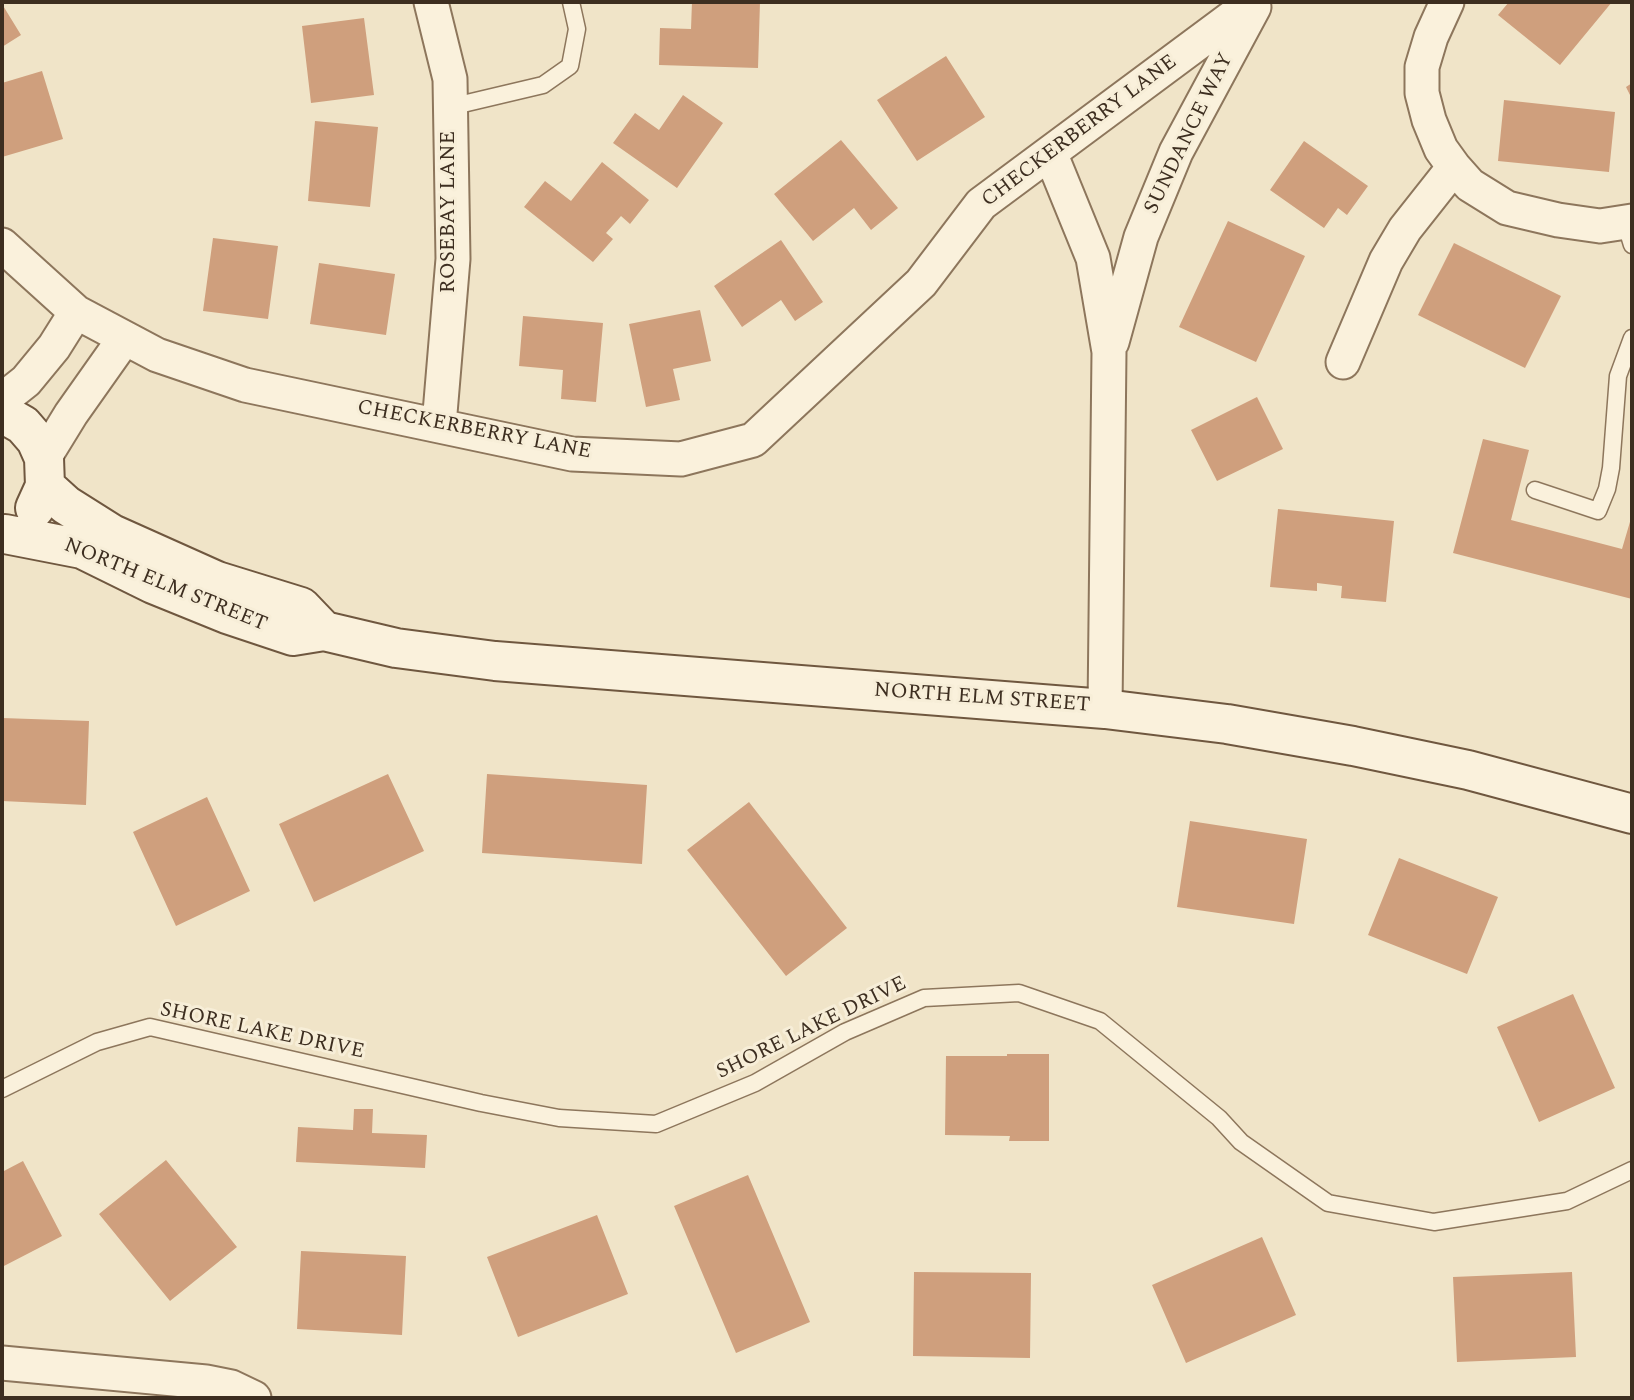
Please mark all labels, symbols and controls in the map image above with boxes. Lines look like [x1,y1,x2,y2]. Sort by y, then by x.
street label: SUNDANCE WAY [1140,49,1240,219]
street label: CHECKERBERRY LANE [977,50,1183,214]
street label: ROSEBAY LANE [437,131,463,293]
street label: CHECKERBERRY LANE [355,396,593,466]
street label: NORTH ELM STREET [60,534,270,638]
street label: NORTH ELM STREET [873,679,1091,719]
street label: SHORE LAKE DRIVE [713,972,911,1086]
street label: SHORE LAKE DRIVE [158,998,366,1066]

